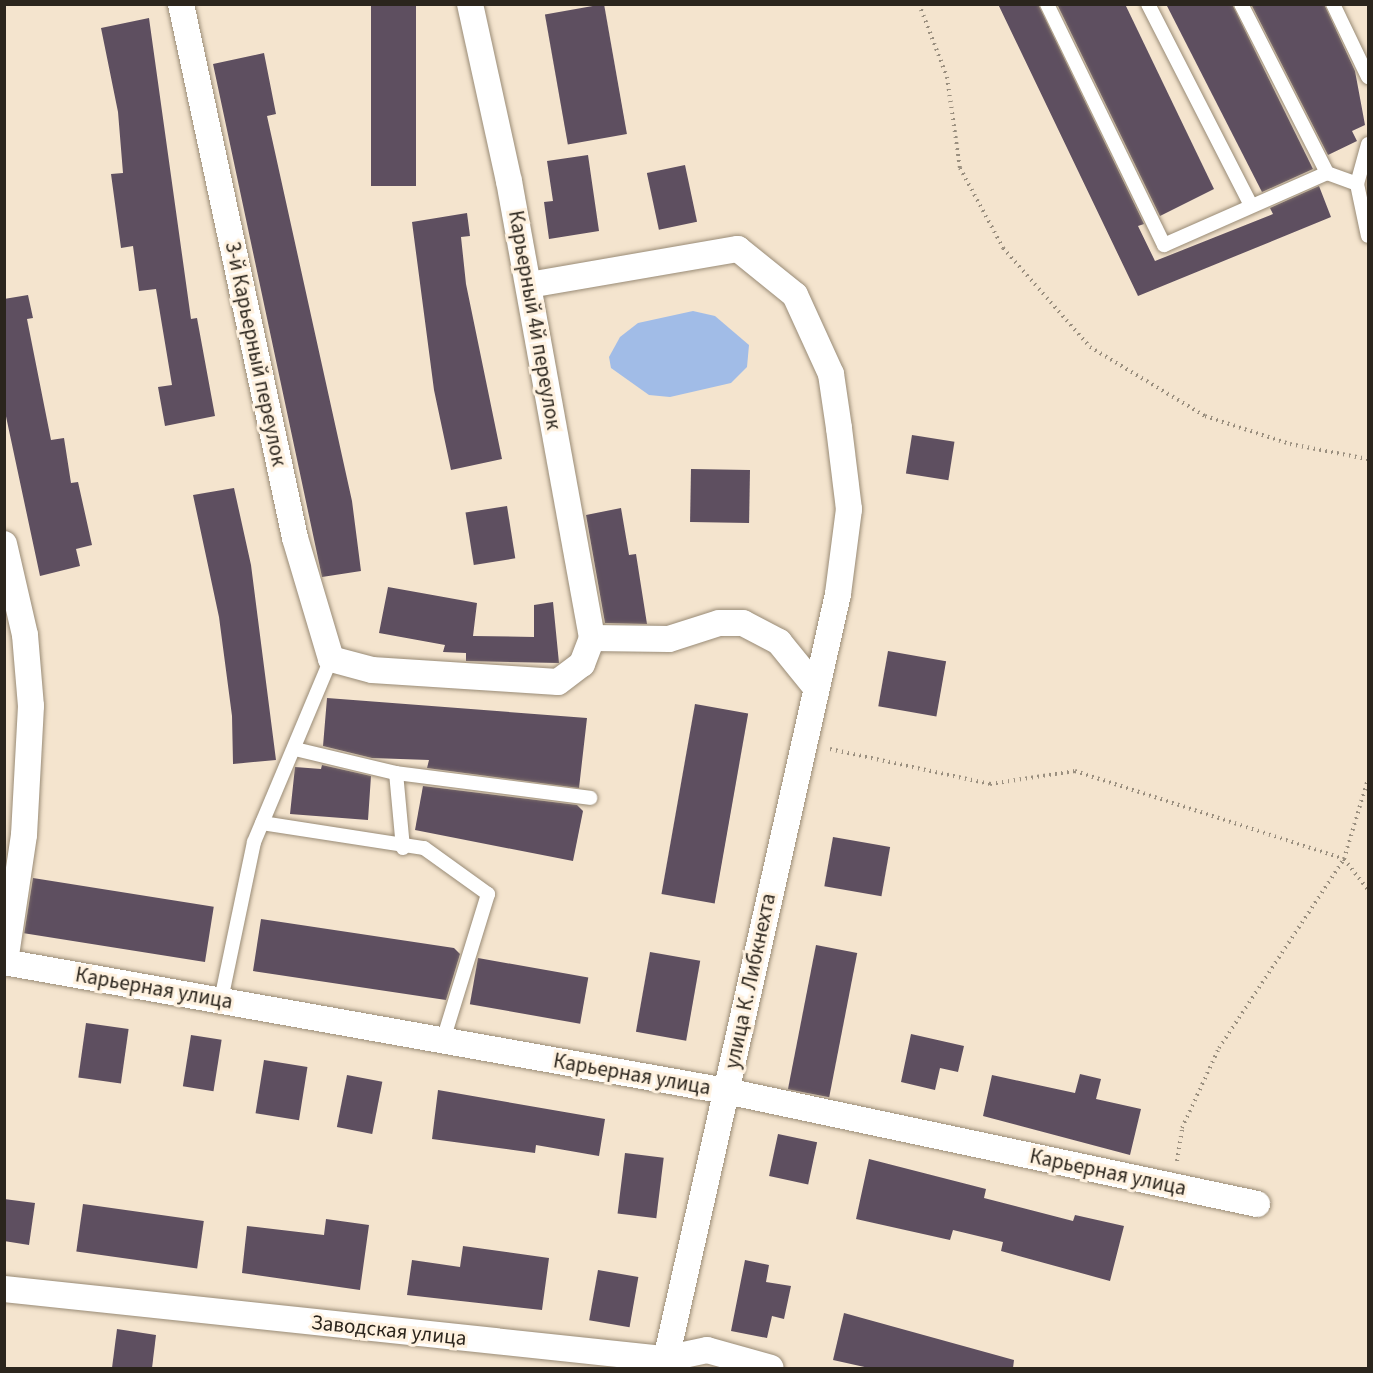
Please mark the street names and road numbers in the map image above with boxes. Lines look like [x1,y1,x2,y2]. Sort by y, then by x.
street label: Карьерный 4й переулок [503,208,567,432]
street label: 3-й Карьерный переулок [220,240,292,468]
street label: улица К. Либкнехта [719,891,781,1071]
street label: Карьерная улица [73,962,235,1014]
street label: Карьерная улица [551,1048,713,1100]
street label: Карьерная улица [1028,1143,1188,1201]
street label: Заводская улица [310,1309,468,1351]

